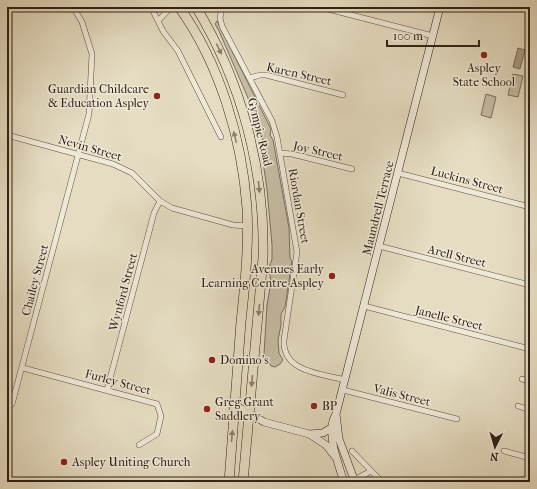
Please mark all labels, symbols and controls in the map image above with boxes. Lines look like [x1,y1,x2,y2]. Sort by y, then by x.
scale bar [387,22,479,48]
text: 100 m [393,29,423,43]
one-way arrow [216,43,222,55]
marker: Aspley State School [479,50,489,60]
street label: Karen Street [265,60,334,88]
place label: Aspley State School [453,61,516,89]
place label: Guardian Childcare & Education Aspley [48,82,150,110]
marker: Guardian Childcare & Education Aspley [152,91,162,101]
street label: Gympie Road [245,96,275,168]
one-way arrow [232,130,238,143]
street label: Nevin Street [57,132,124,164]
street label: Joy Street [291,138,345,164]
street label: Maundrell Terrace [359,159,397,257]
street label: Luckins Street [429,164,506,197]
street label: Riordan Street [285,167,313,246]
one-way arrow [256,180,263,193]
street label: Chailey Street [19,242,51,317]
street label: Arell Street [425,242,488,270]
street label: Wynford Street [106,251,140,334]
place label: Avenues Early Learning Centre Aspley [201,262,325,290]
marker: Avenues Early Learning Centre Aspley [327,271,337,281]
street label: Janelle Street [413,303,485,333]
one-way arrow [255,304,262,316]
place label: Domino's [220,353,269,367]
marker: Domino's [207,355,217,365]
street label: Furley Street [83,366,153,398]
one-way arrow [248,375,255,387]
street label: Valis Street [371,381,433,409]
place label: Greg Grant Saddlery [215,395,274,423]
place label: BP [322,399,337,413]
marker: BP [309,401,319,411]
marker: Greg Grant Saddlery [202,404,212,414]
north arrow [475,427,515,467]
one-way arrow [229,430,236,442]
text: N [489,450,499,463]
place label: Aspley Uniting Church [71,455,191,469]
marker: Aspley Uniting Church [59,457,69,467]

